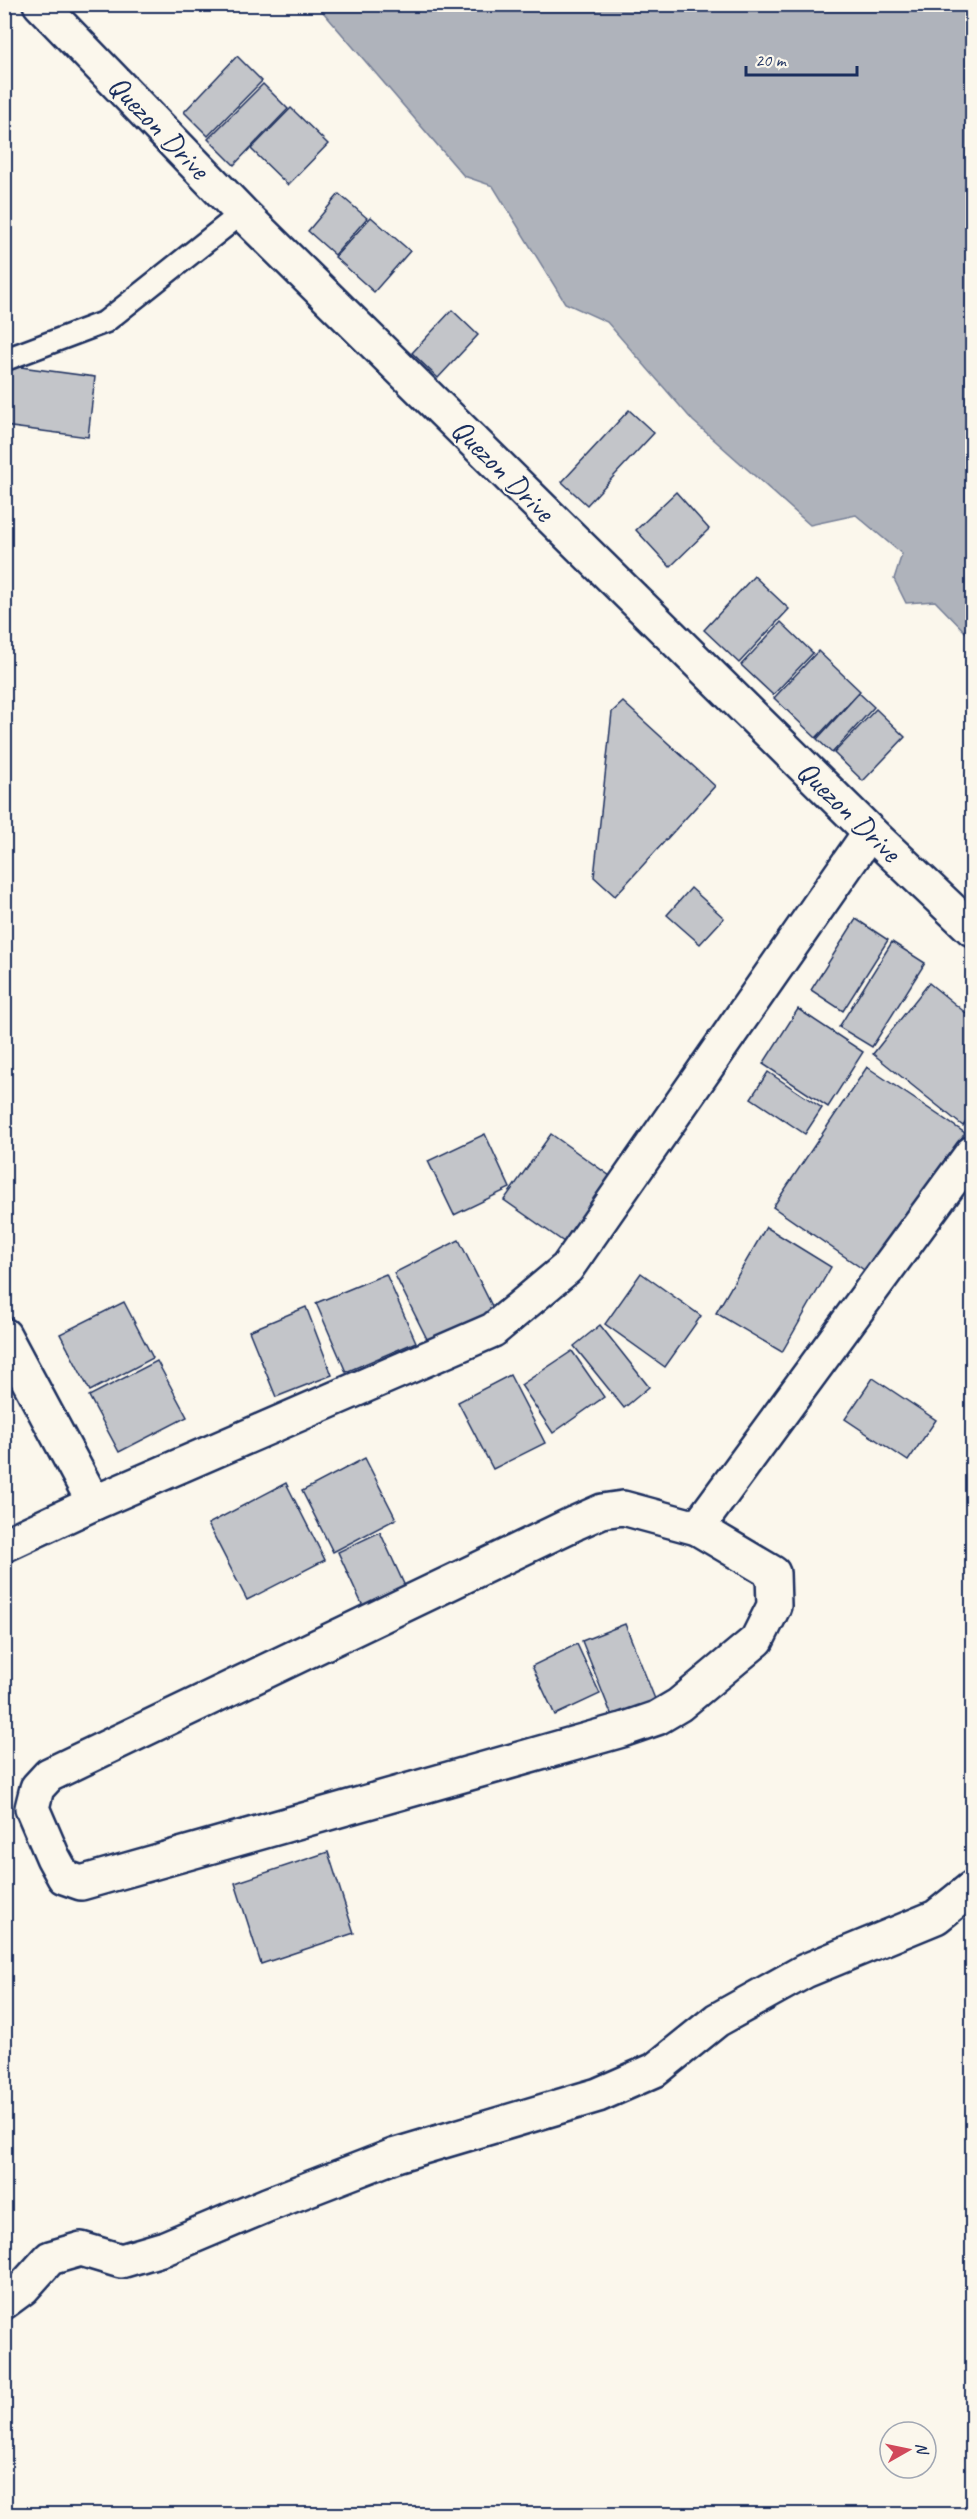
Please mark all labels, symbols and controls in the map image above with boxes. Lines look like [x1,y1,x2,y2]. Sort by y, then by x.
scale bar [746,39,857,77]
text: 20 m [755,49,788,71]
street label: Quezon Drive [100,67,220,189]
street label: Quezon Drive [443,410,564,531]
street label: Quezon Drive [789,752,911,872]
north arrow [878,2420,938,2480]
text: N [911,2441,933,2457]

